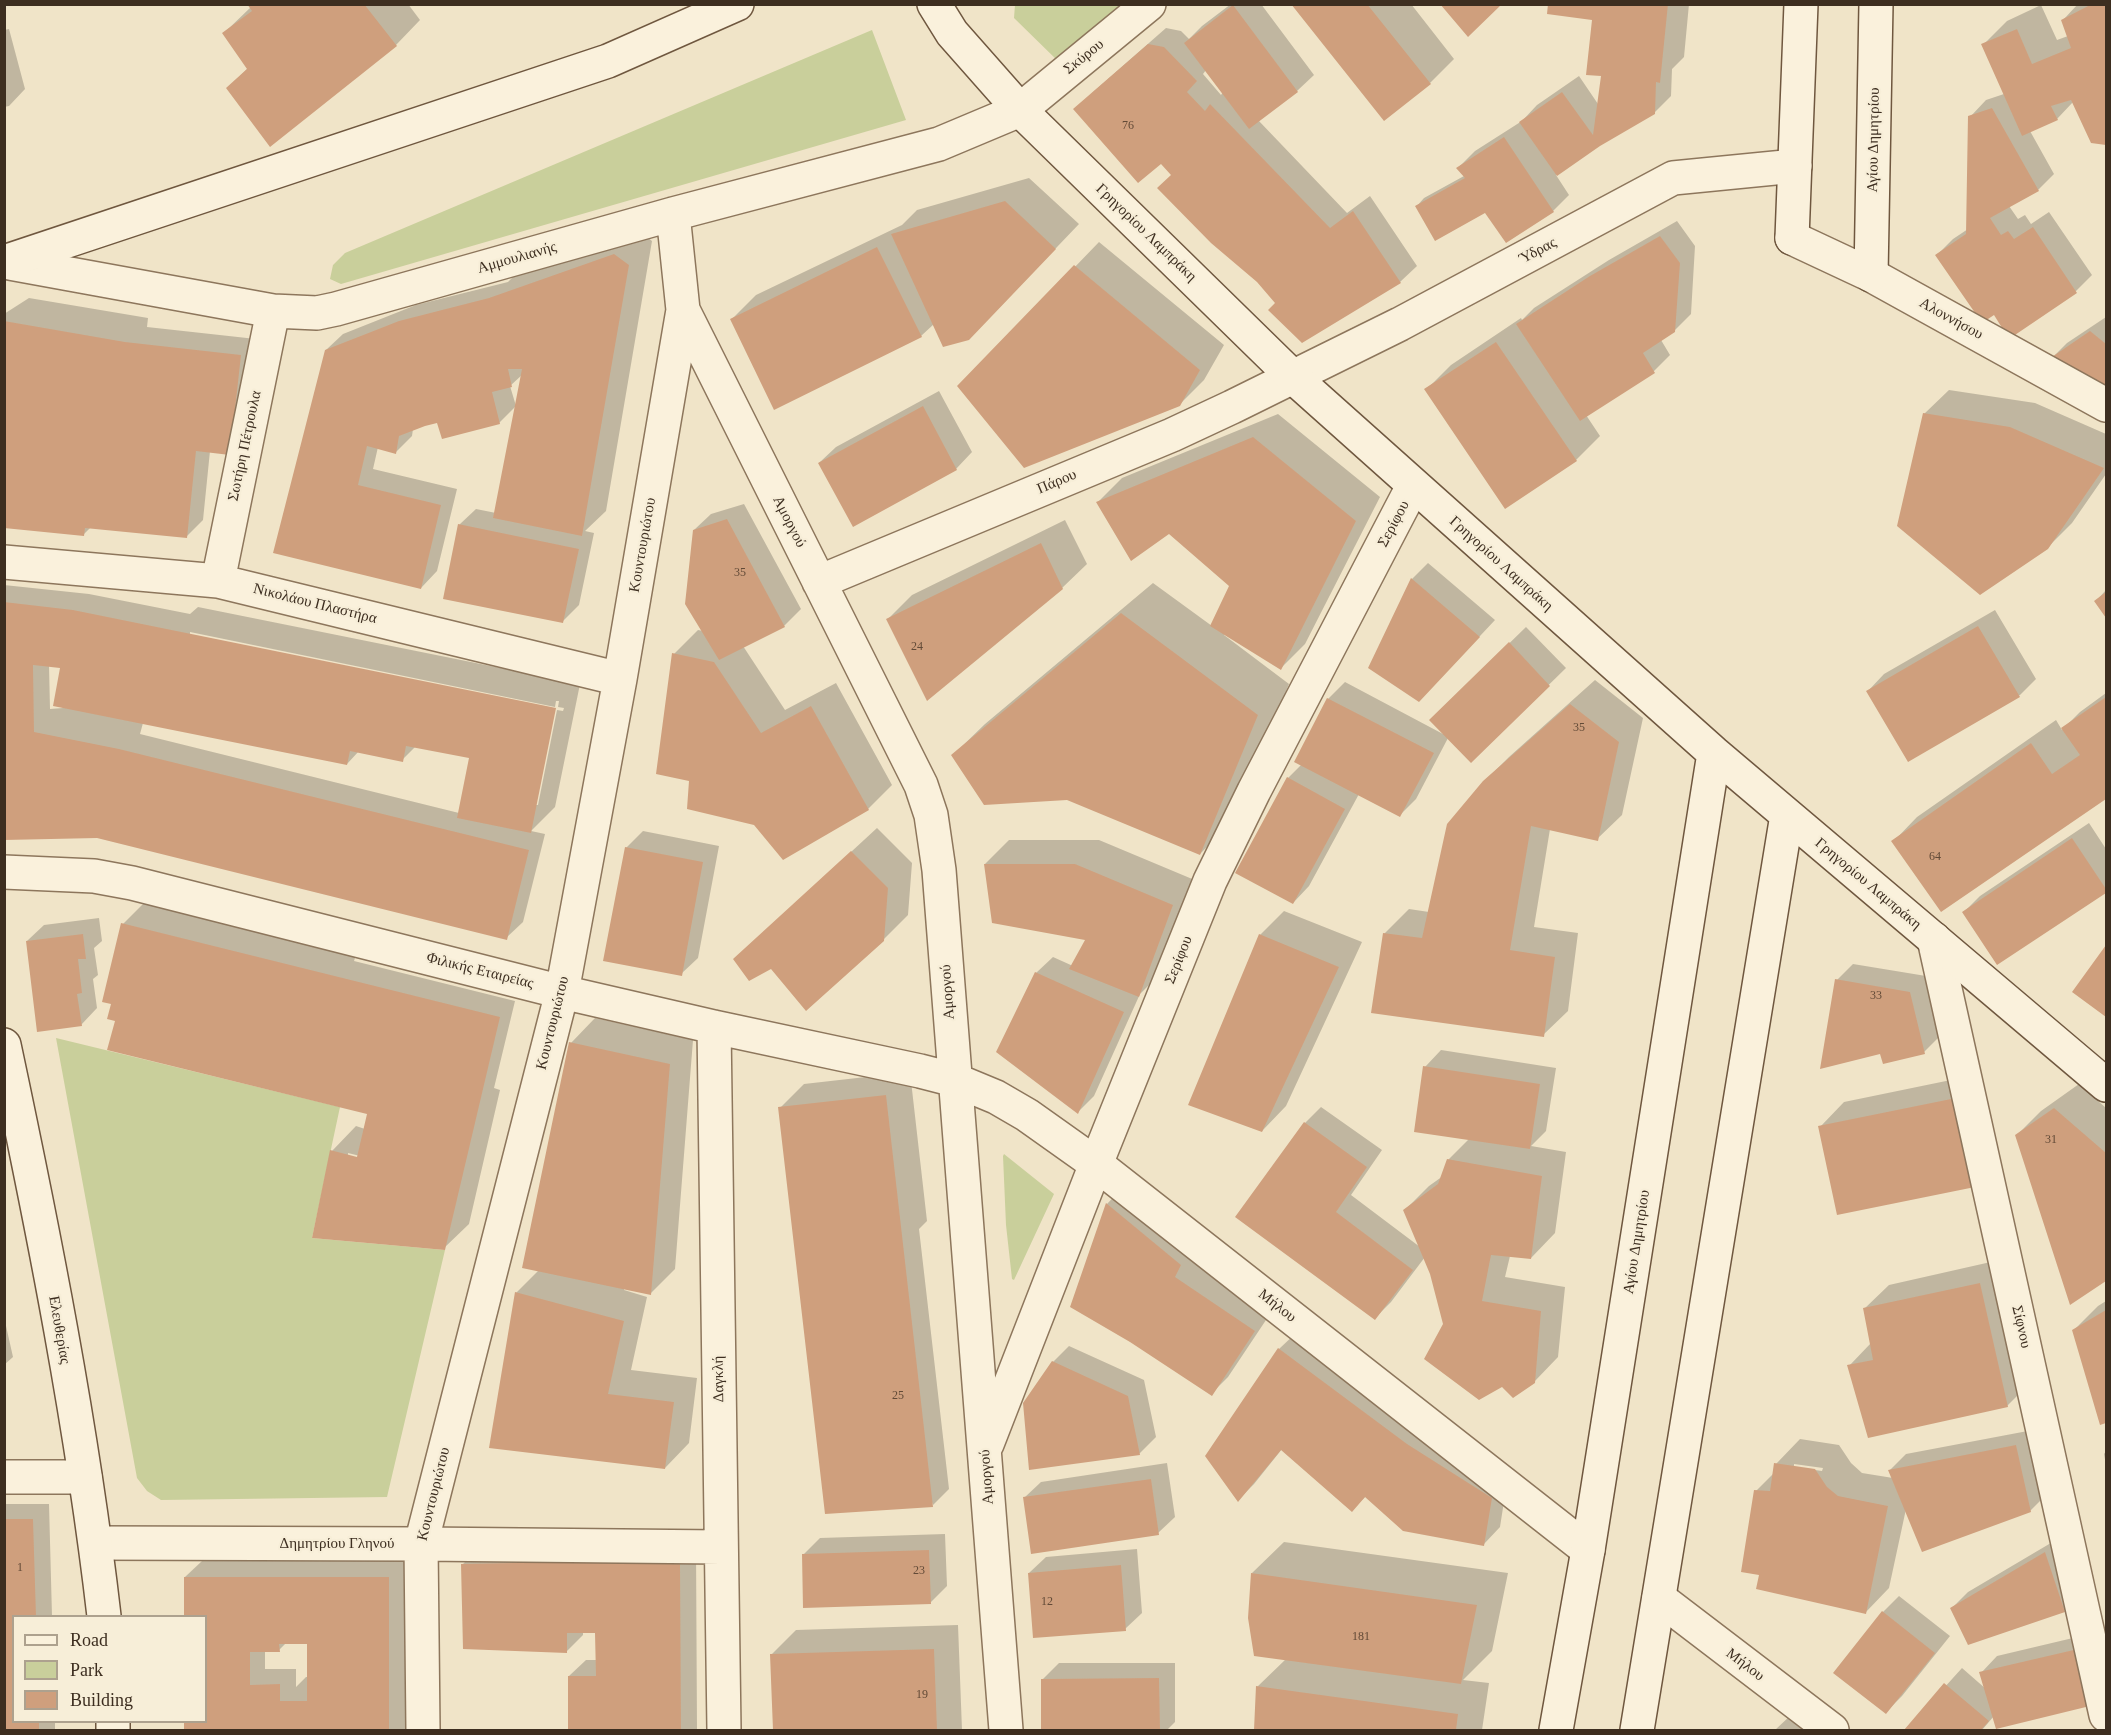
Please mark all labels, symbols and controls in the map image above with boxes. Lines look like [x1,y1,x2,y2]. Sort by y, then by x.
street label: Σκύρου [1060,35,1108,79]
street label: Αγίου Δημητρίου [1864,87,1884,193]
house number: 76 [1122,119,1134,133]
street label: Γρηγορίου Λαμπράκη [1092,180,1200,286]
street label: Ύδρας [1516,234,1560,268]
street label: Αμμουλιανής [475,238,559,278]
street label: Αλοννήσου [1916,294,1986,344]
street label: Σωτήρη Πέτρουλα [225,389,265,503]
street label: Πάρου [1035,466,1079,498]
street label: Αμοργού [768,493,810,551]
street label: Κουντουριώτου [626,496,660,594]
street label: Σερίφου [1374,498,1414,550]
street label: Γρηγορίου Λαμπράκη [1445,513,1557,615]
house number: 35 [734,566,746,580]
street label: Νικολάου Πλαστήρα [251,580,379,628]
house number: 24 [911,640,923,654]
house number: 35 [1573,721,1585,735]
street label: Γρηγορίου Λαμπράκη [1811,834,1925,934]
house number: 64 [1929,850,1941,864]
street label: Σερίφου [1161,933,1197,987]
street label: Φιλικής Εταιρείας [424,949,536,993]
street label: Αμοργού [937,964,959,1020]
street label: Κουντουριώτου [533,974,573,1072]
house number: 33 [1870,989,1882,1003]
house number: 31 [2045,1133,2057,1147]
street label: Αγίου Δημητρίου [1620,1189,1654,1295]
street label: Μήλου [1254,1286,1300,1326]
street label: Ελευθερίας [44,1294,74,1366]
street label: Σίφνου [2007,1304,2035,1350]
street label: Δαγκλή [710,1356,728,1402]
house number: 25 [892,1389,904,1403]
street label: Κουντουριώτου [414,1445,454,1543]
street label: Αμοργού [976,1449,998,1505]
street label: Δημητρίου Γληνού [280,1535,394,1553]
house number: 1 [17,1561,23,1575]
house number: 23 [913,1564,925,1578]
house number: 12 [1041,1595,1053,1609]
legend [12,1615,207,1723]
text: Road [70,1630,108,1650]
house number: 181 [1352,1630,1370,1644]
street label: Μήλου [1722,1645,1768,1685]
text: Park [70,1660,103,1680]
house number: 19 [916,1688,928,1702]
text: Building [70,1690,133,1710]

